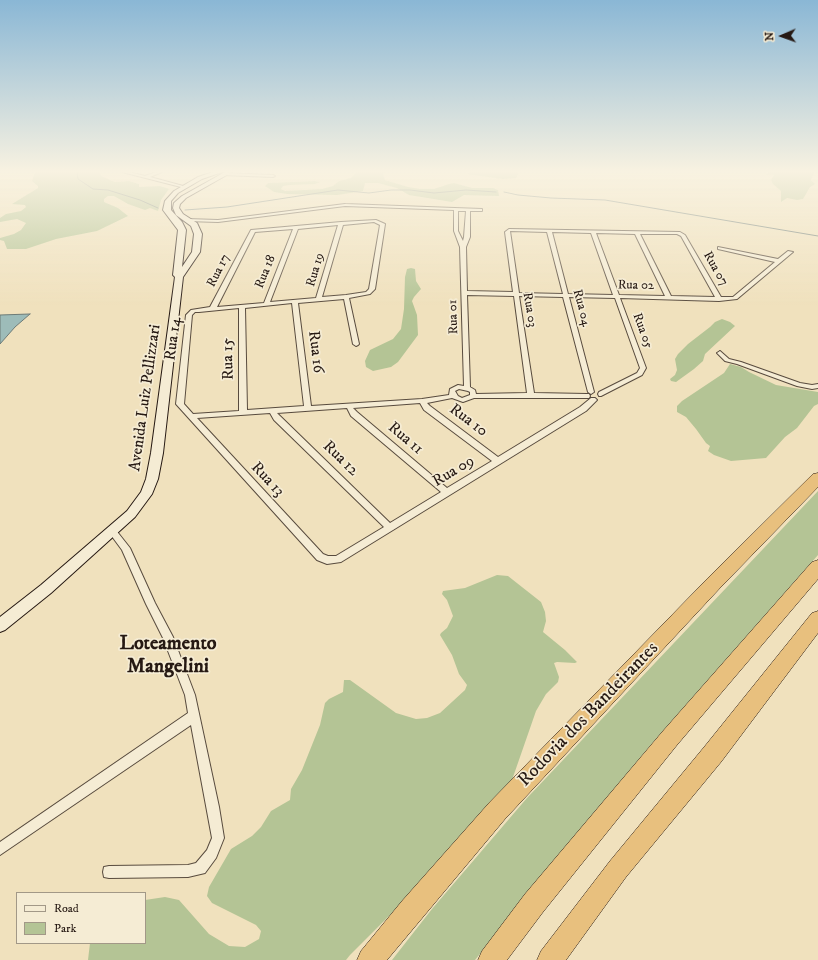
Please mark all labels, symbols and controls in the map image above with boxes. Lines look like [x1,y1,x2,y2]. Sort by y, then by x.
north arrow [762,16,802,56]
text: N [763,32,777,41]
street label: Rua 07 [699,249,731,289]
street label: Rua 19 [304,251,328,289]
street label: Rua 17 [204,252,234,290]
street label: Rua 18 [252,253,280,291]
street label: Rua 02 [618,278,654,294]
street label: Rua 04 [569,288,593,328]
street label: Rua 03 [519,291,539,329]
street label: Rua 01 [446,299,462,335]
street label: Rua 05 [628,311,656,351]
street label: Rua 14 [161,316,187,362]
street label: Avenida Luiz Pellizzari [126,323,166,473]
street label: Rua 16 [303,330,327,374]
street label: Rua 15 [219,338,239,380]
street label: Rua 10 [445,400,491,442]
street label: Rua 11 [383,419,427,459]
street label: Rua 12 [318,437,362,481]
street label: Rua 09 [430,452,478,492]
street label: Rua 13 [246,459,288,501]
district label: Loteamento Mangelini [119,633,217,680]
street label: Rodovia dos Bandeirantes [514,638,664,792]
legend [16,892,146,944]
text: Road [54,901,79,916]
text: Park [54,921,76,936]

